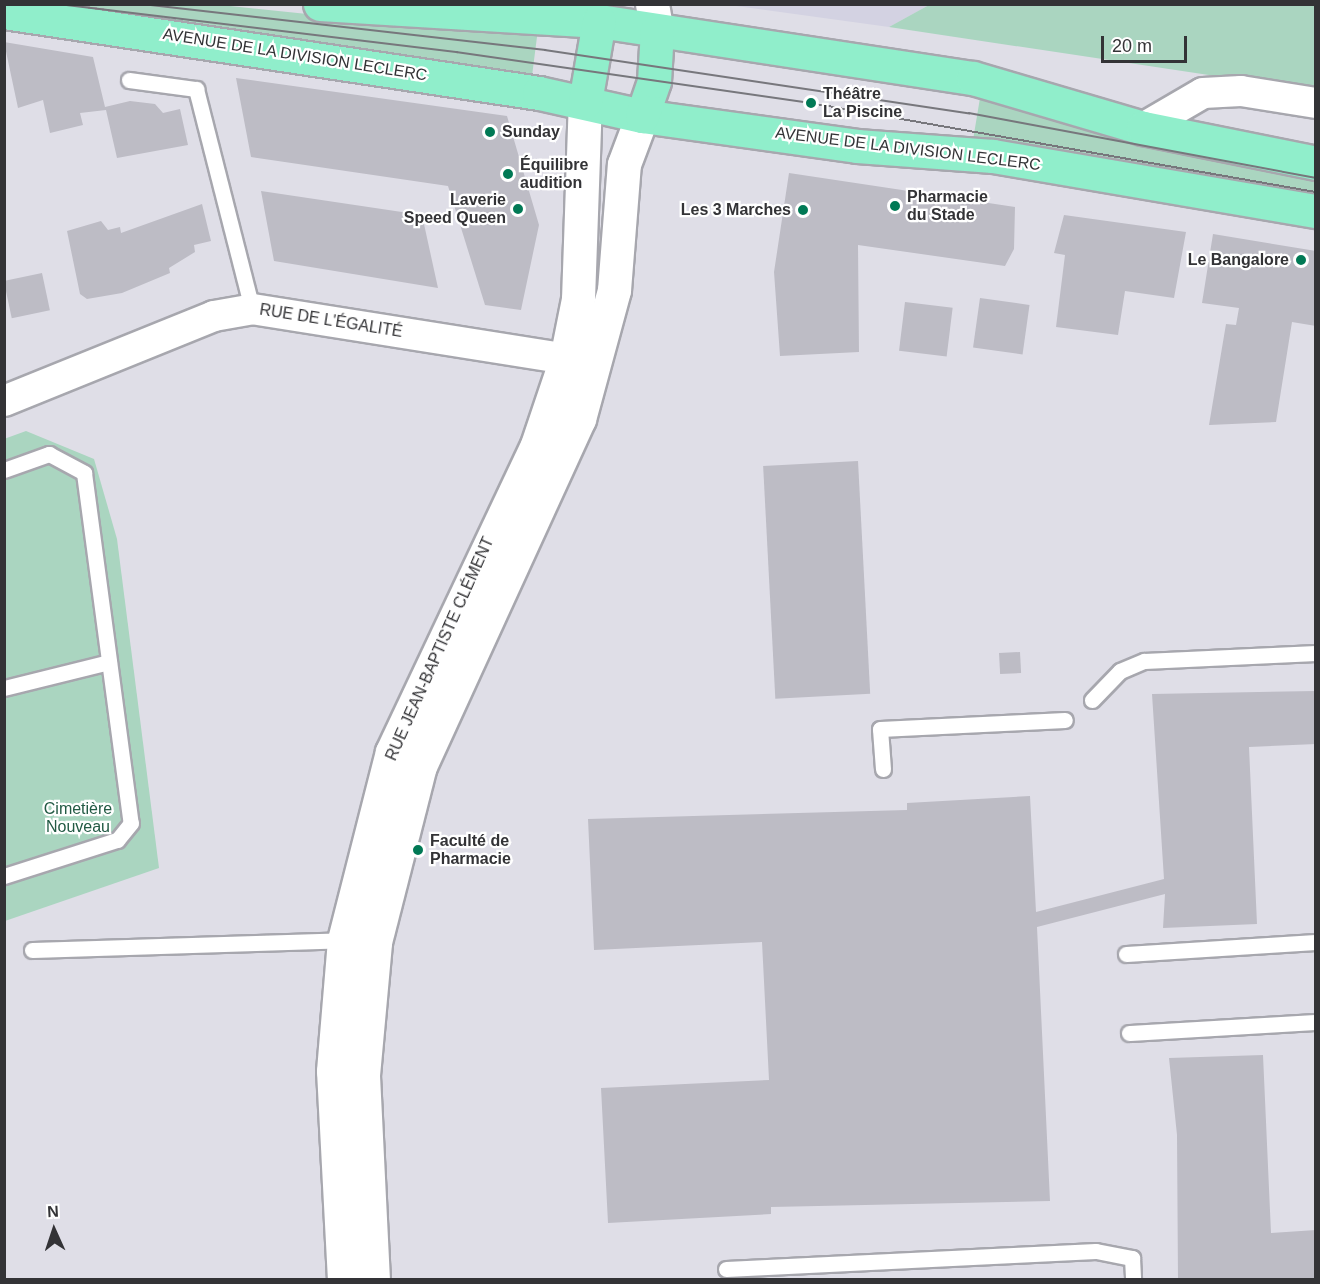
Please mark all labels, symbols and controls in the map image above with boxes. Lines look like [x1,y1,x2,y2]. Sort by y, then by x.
scale bar [1104,24,1190,62]
street label: AVENUE DE LA DIVISION LECLERC [161,25,429,85]
text: 20 m [1112,36,1152,56]
place label: Théâtre La Piscine [823,84,902,122]
marker: Théâtre La Piscine [804,96,818,110]
place label: Sunday [502,122,560,142]
street label: AVENUE DE LA DIVISION LECLERC [774,123,1042,175]
marker: Sunday [483,125,497,139]
place label: Équilibre audition [520,155,588,193]
marker: Équilibre audition [501,167,515,181]
place label: Pharmacie du Stade [907,187,988,225]
place label: Laverie Speed Queen [404,190,506,228]
marker: Pharmacie du Stade [888,199,902,213]
place label: Les 3 Marches [681,200,791,220]
marker: Laverie Speed Queen [511,202,525,216]
marker: Les 3 Marches [796,203,810,217]
place label: Le Bangalore [1188,250,1289,270]
marker: Le Bangalore [1294,253,1308,267]
street label: RUE DE L'ÉGALITÉ [258,300,404,342]
street label: RUE JEAN-BAPTISTE CLÉMENT [382,534,498,764]
park label: Cimetière Nouveau [44,799,112,837]
place label: Faculté de Pharmacie [430,831,511,869]
marker: Faculté de Pharmacie [411,843,425,857]
north arrow [24,1200,84,1260]
text: N [47,1203,59,1220]

